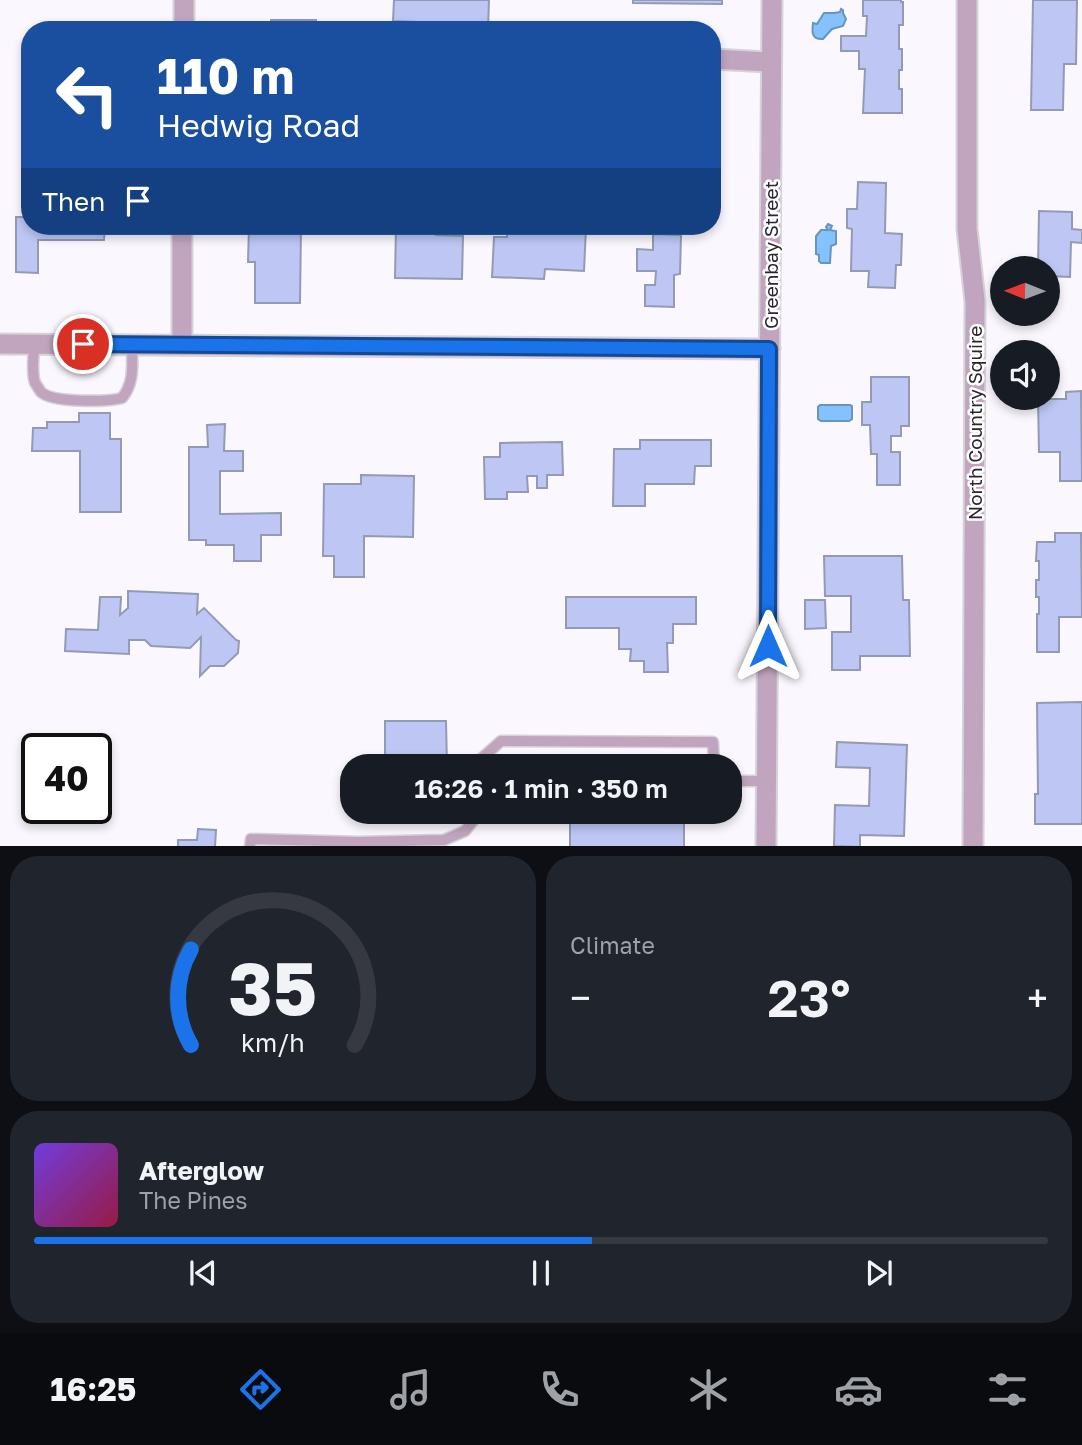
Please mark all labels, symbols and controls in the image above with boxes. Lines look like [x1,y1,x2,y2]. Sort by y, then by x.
text: 110 m [157,46,294,105]
icon: left [42,49,133,140]
text: Hedwig Road [157,106,360,144]
street label: Greenbay Street [759,181,782,329]
icon: arrive [119,182,157,220]
text: Then [42,186,105,217]
north arrow [990,256,1060,326]
map controls [990,256,1060,410]
pin [53,314,113,374]
icon: arrive [64,325,102,363]
street label: North Country Squire [963,326,986,520]
button: sound [990,340,1060,410]
position arrow [731,609,805,683]
speed limit sign: 40 [21,733,112,824]
text: 16:26 · 1 min · 350 m [414,773,668,804]
text: Climate [570,931,655,959]
text: 35 [229,944,317,1031]
text: 23° [768,966,850,1028]
text: − [570,975,591,1020]
text: + [1027,975,1048,1020]
text: km/h [241,1026,305,1057]
text: Afterglow [139,1155,264,1186]
text: The Pines [139,1186,247,1214]
icon: previous [184,1254,222,1292]
icon: pause [522,1254,560,1292]
icon: next [860,1254,898,1292]
icon: directions [236,1365,285,1414]
icon: music [386,1365,435,1414]
icon: phone [535,1365,584,1414]
icon: climate [684,1365,733,1414]
icon: car [834,1365,883,1414]
icon: filters [983,1365,1032,1414]
text: 16:25 [50,1370,136,1408]

